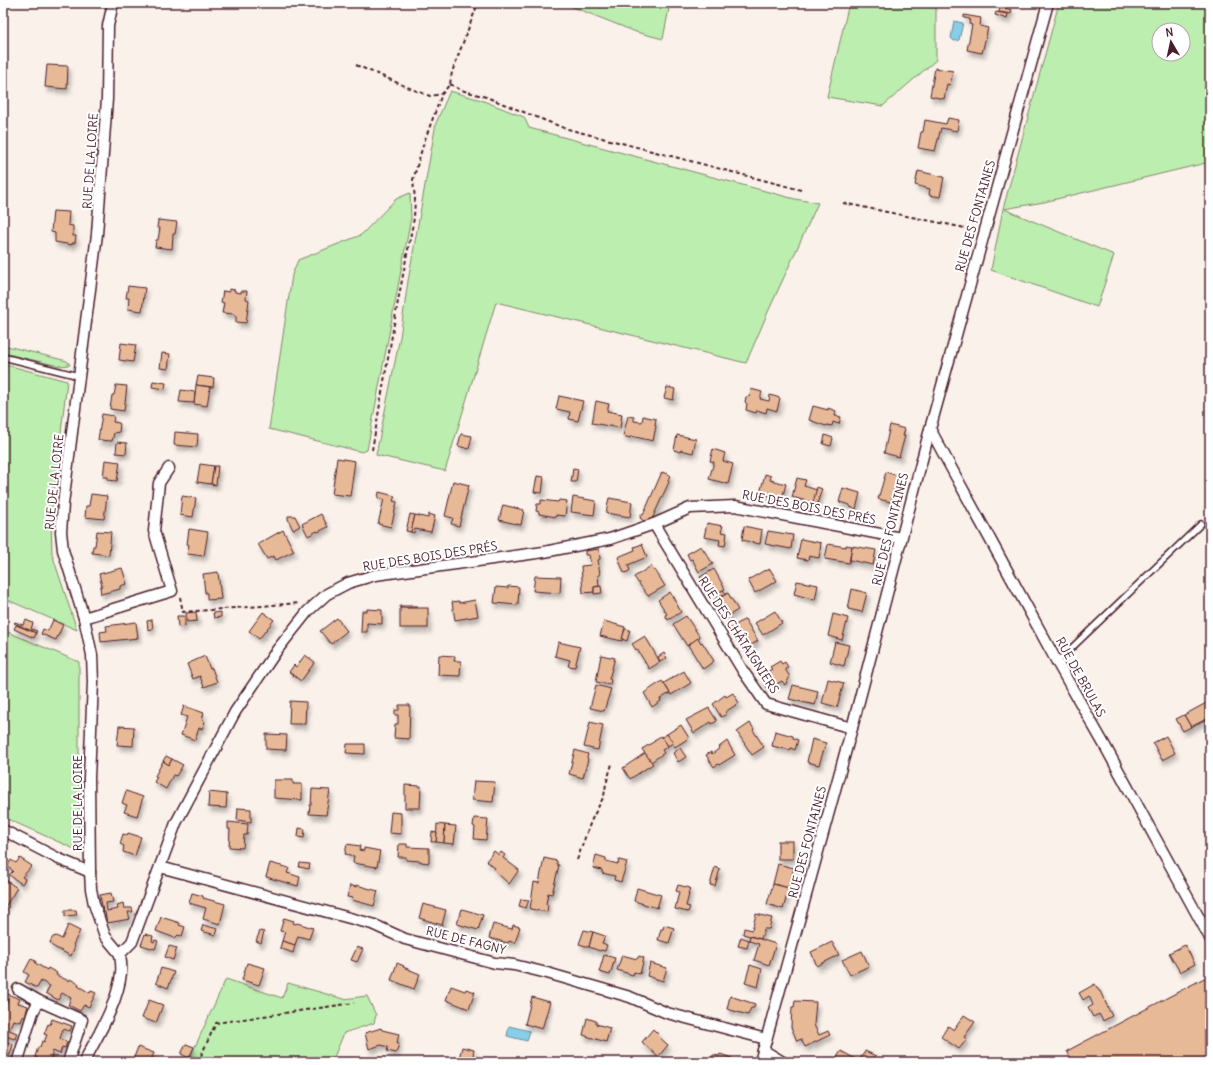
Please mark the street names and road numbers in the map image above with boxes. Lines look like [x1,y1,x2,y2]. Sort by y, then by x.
street label: RUE DE LA LOIRE [79,112,101,210]
street label: RUE DES FONTAINES [952,158,998,274]
street label: RUE DE LA LOIRE [42,433,66,531]
street label: RUE DES FONTAINES [869,471,911,587]
street label: RUE DES BOIS DES PRÉS [741,487,877,527]
street label: RUE DES BOIS DES PRÉS [362,538,499,574]
street label: RUE DES CHÂTAIGNIERS [696,574,783,697]
street label: RUE DE BRULAS [1053,635,1109,720]
street label: RUE DE LA LOIRE [70,755,85,851]
street label: RUE DES FONTAINES [785,784,829,900]
street label: RUE DE FAGNY [425,923,508,957]

